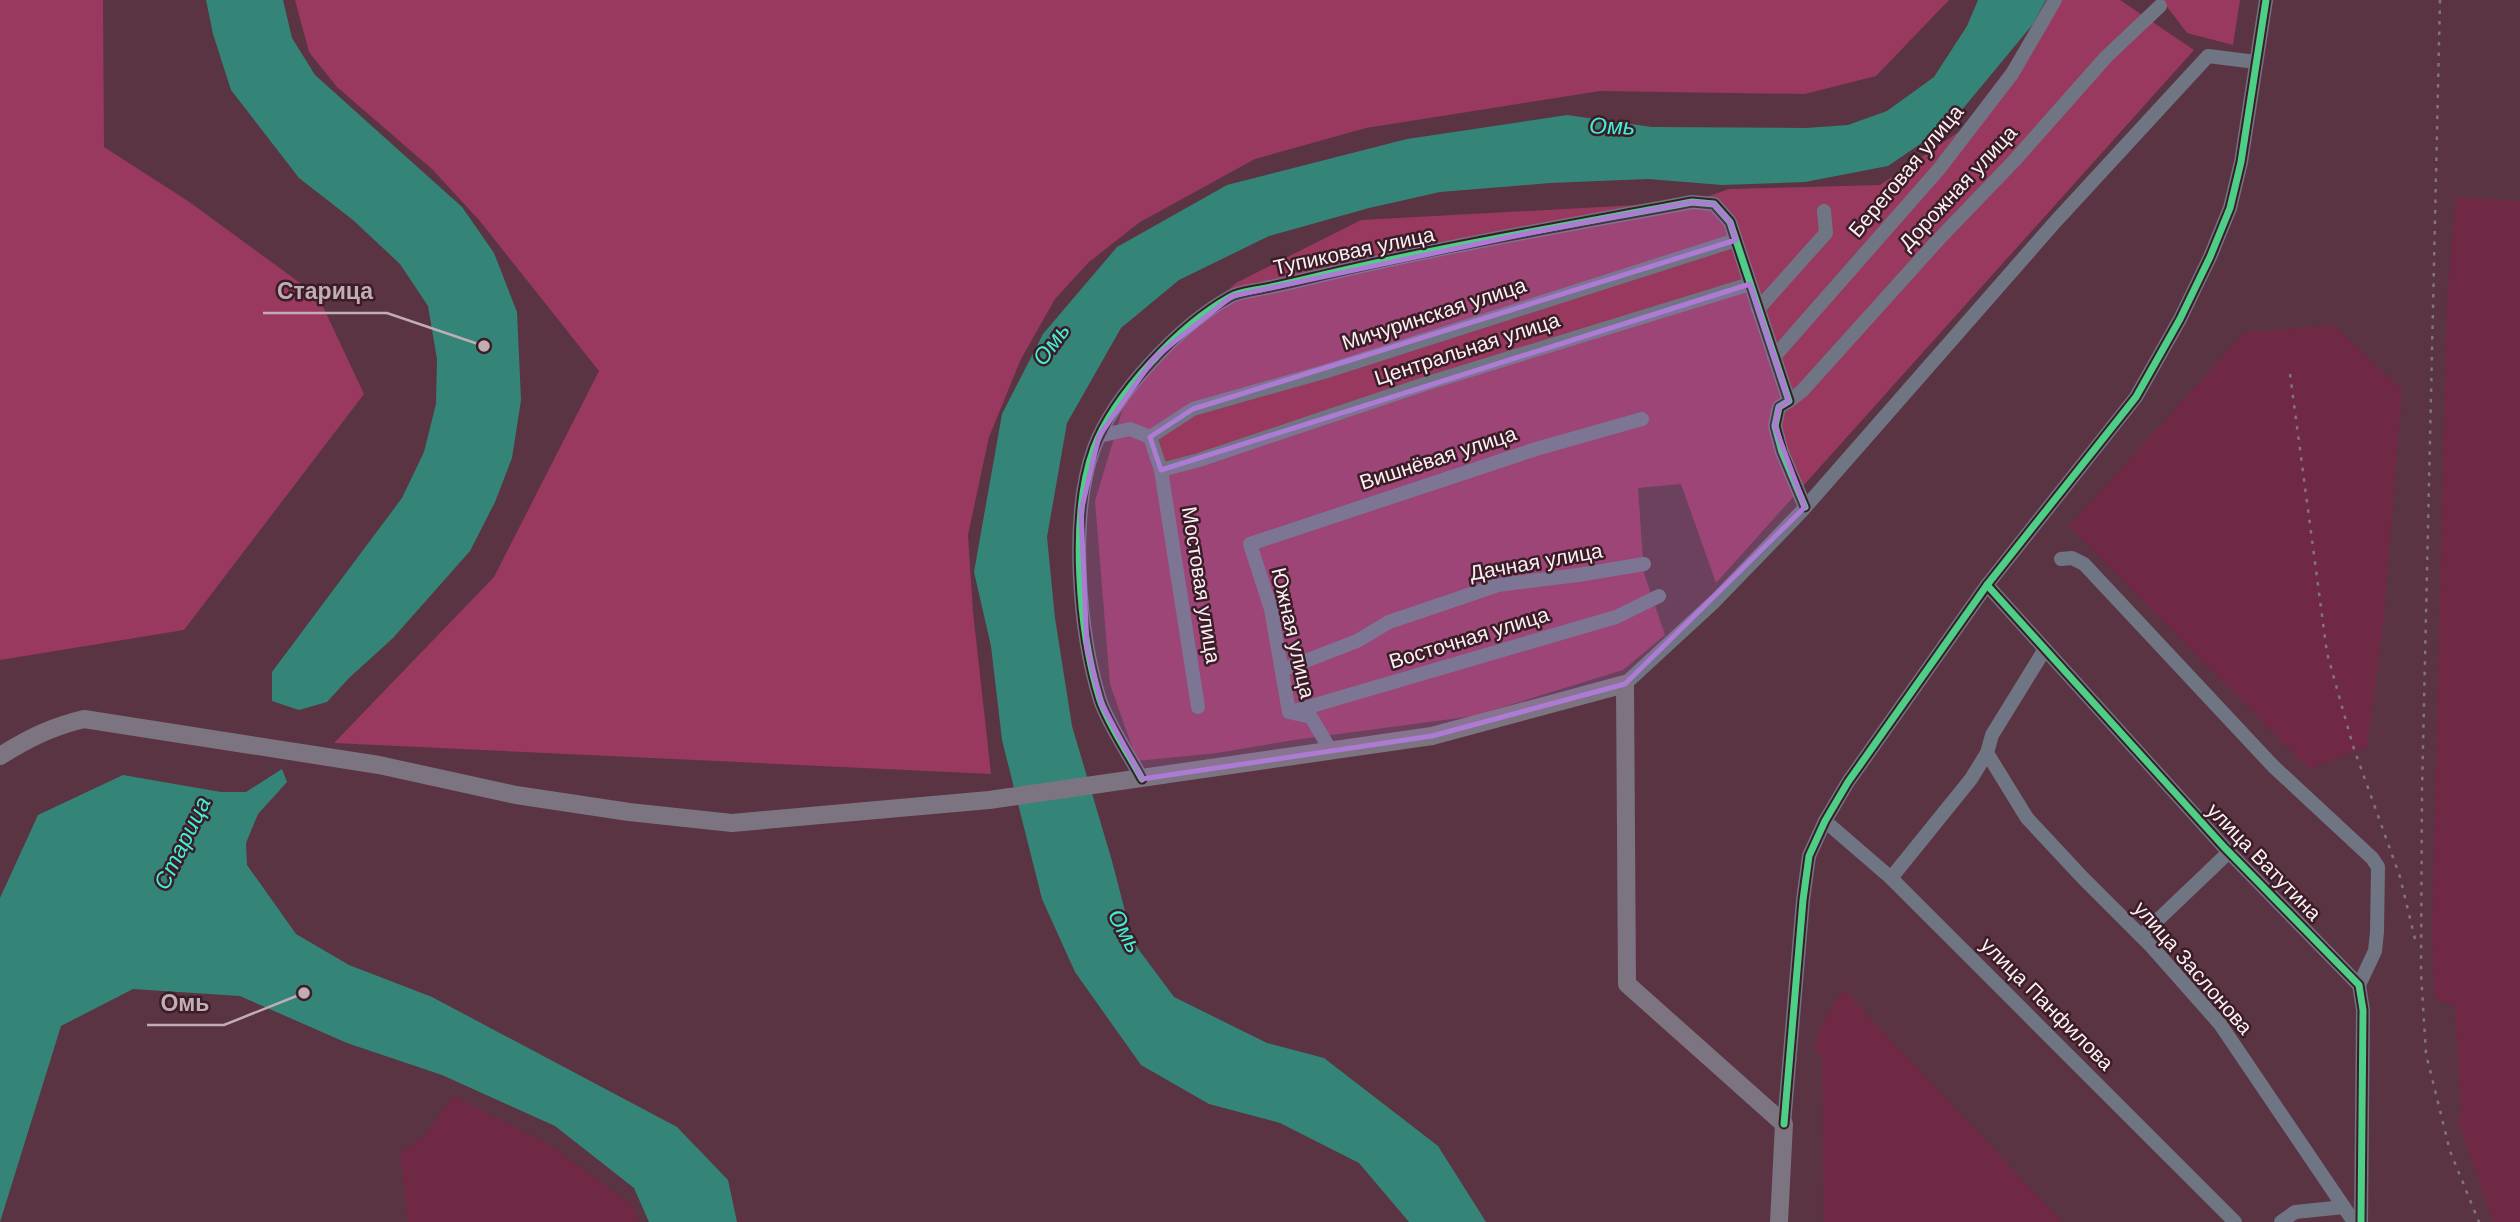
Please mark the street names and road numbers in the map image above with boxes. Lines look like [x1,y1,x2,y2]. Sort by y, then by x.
street label: Береговая улица [1844,100,1968,241]
street label: Дорожная улица [1894,121,2021,255]
street label: Тупиковая улица [1271,222,1437,279]
street label: Мичуринская улица [1339,273,1529,354]
street label: Центральная улица [1371,308,1563,389]
street label: Вишнёвая улица [1357,421,1519,494]
street label: Мостовая улица [1178,505,1225,665]
street label: Дачная улица [1468,538,1604,585]
street label: Южная улица [1267,565,1320,701]
street label: Восточная улица [1386,602,1552,673]
street label: улица Ватутина [2203,798,2326,925]
street label: улица Заслонова [2129,897,2258,1039]
street label: улица Панфилова [1976,933,2119,1075]

